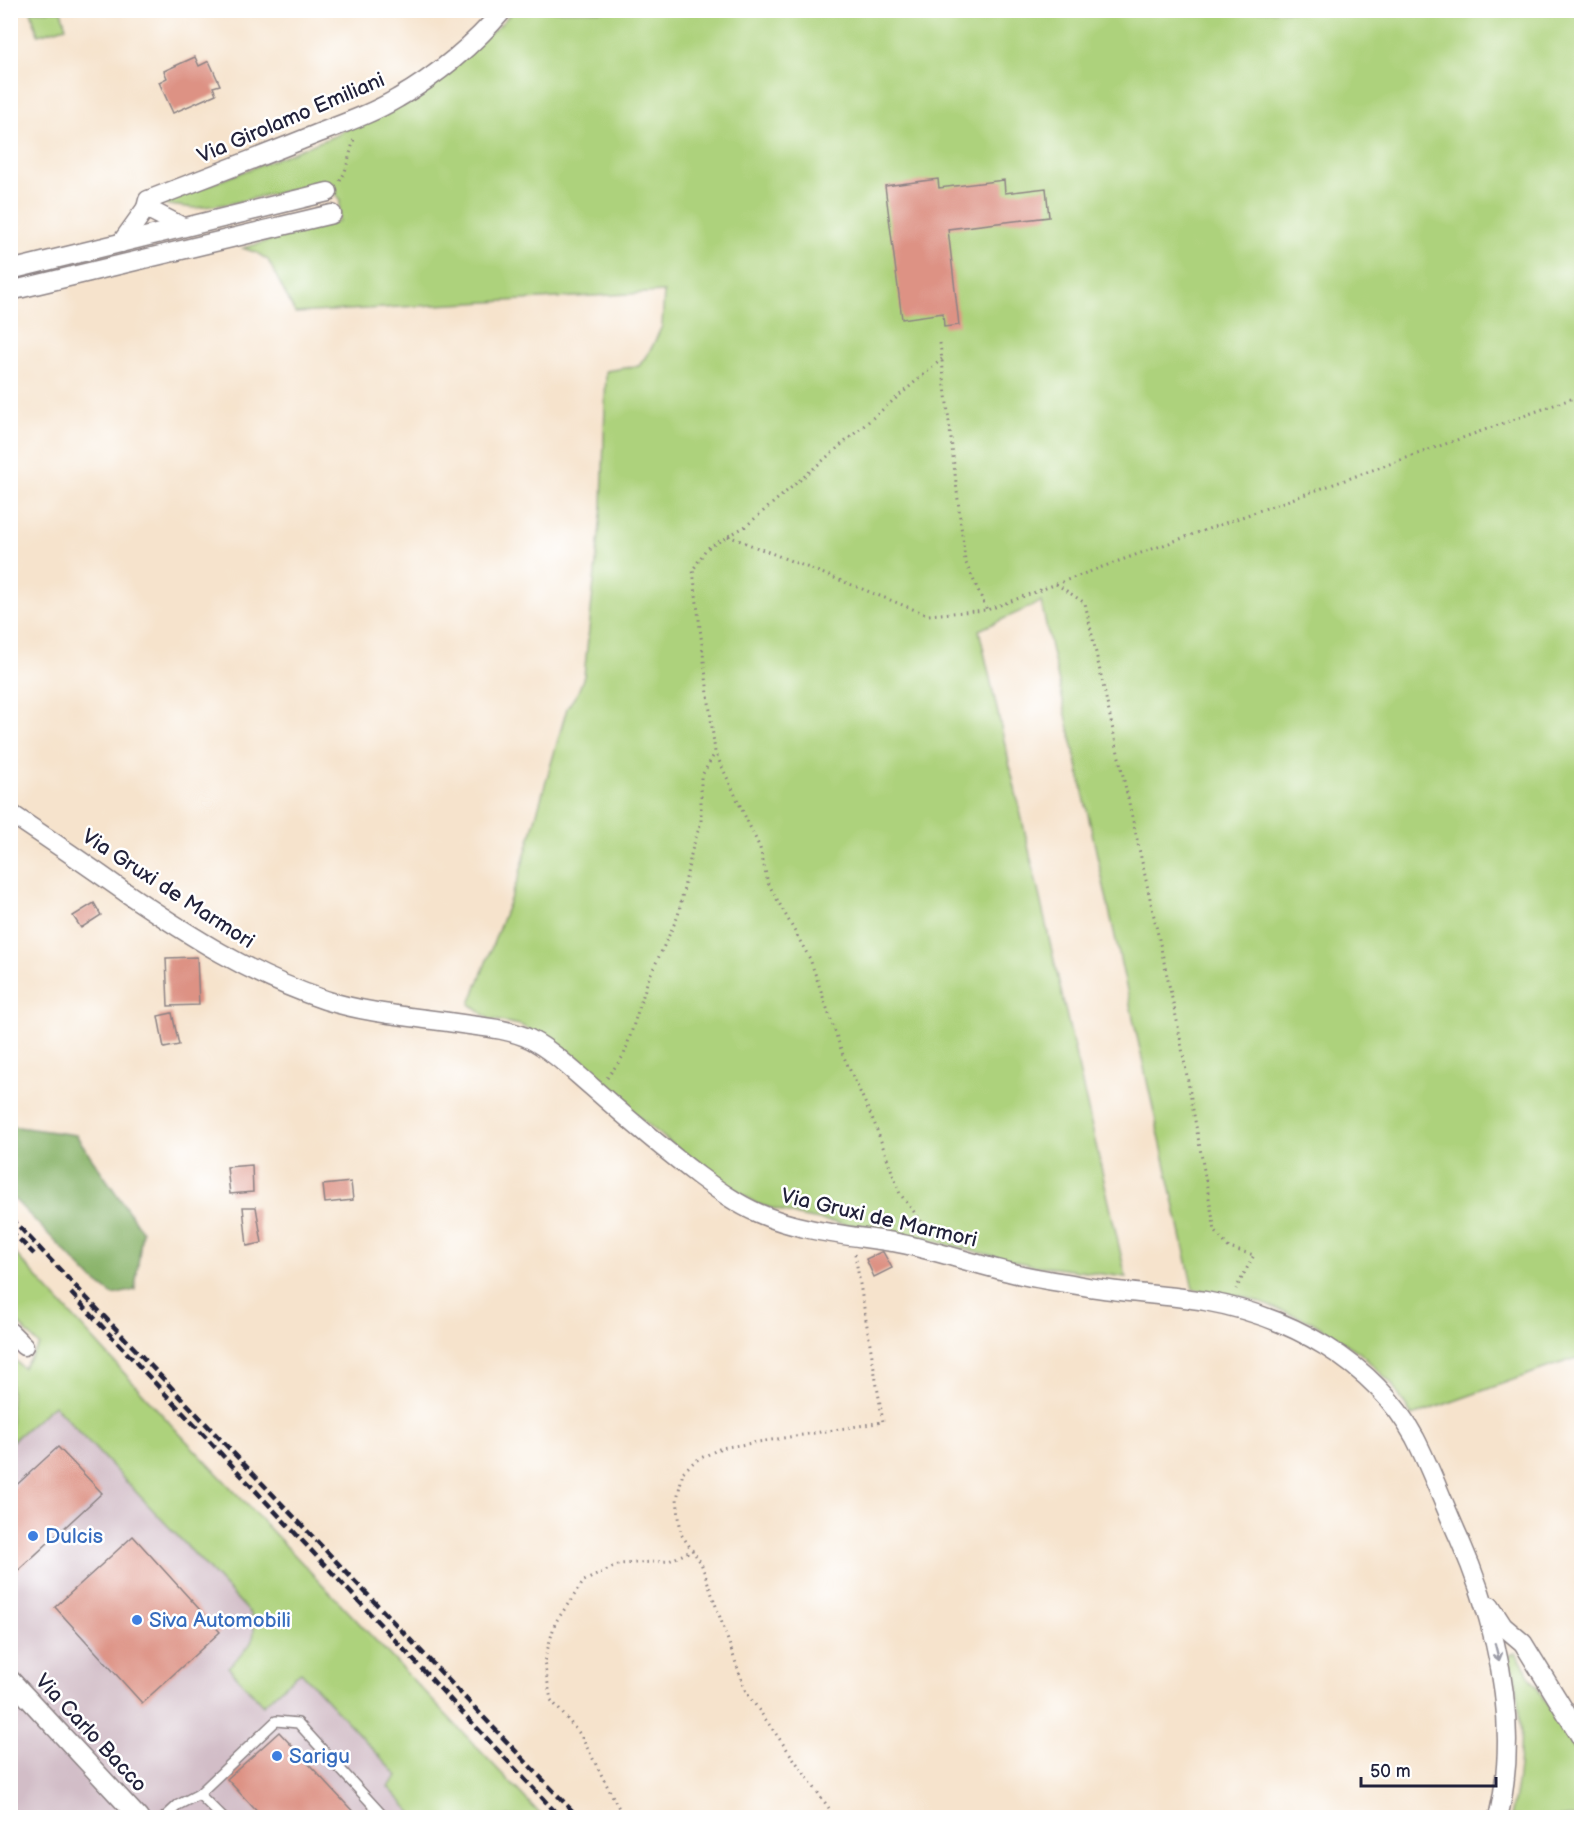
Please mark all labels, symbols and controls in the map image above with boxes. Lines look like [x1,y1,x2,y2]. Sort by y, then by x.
street label: Via Girolamo Emiliani [194,67,388,169]
street label: Via Gruxi de Marmori [77,824,259,954]
street label: Via Gruxi de Marmori [779,1183,979,1253]
place label: Dulcis [45,1524,103,1549]
marker: Dulcis [26,1529,40,1543]
place label: Siva Automobili [149,1608,291,1633]
marker: Siva Automobili [130,1613,144,1627]
one-way arrow [1492,1642,1504,1661]
street label: Via Carlo Bacco [30,1669,152,1797]
place label: Sarigu [289,1744,350,1769]
marker: Sarigu [270,1749,284,1763]
scale bar [1361,1750,1496,1788]
text: 50 m [1370,1761,1411,1782]

